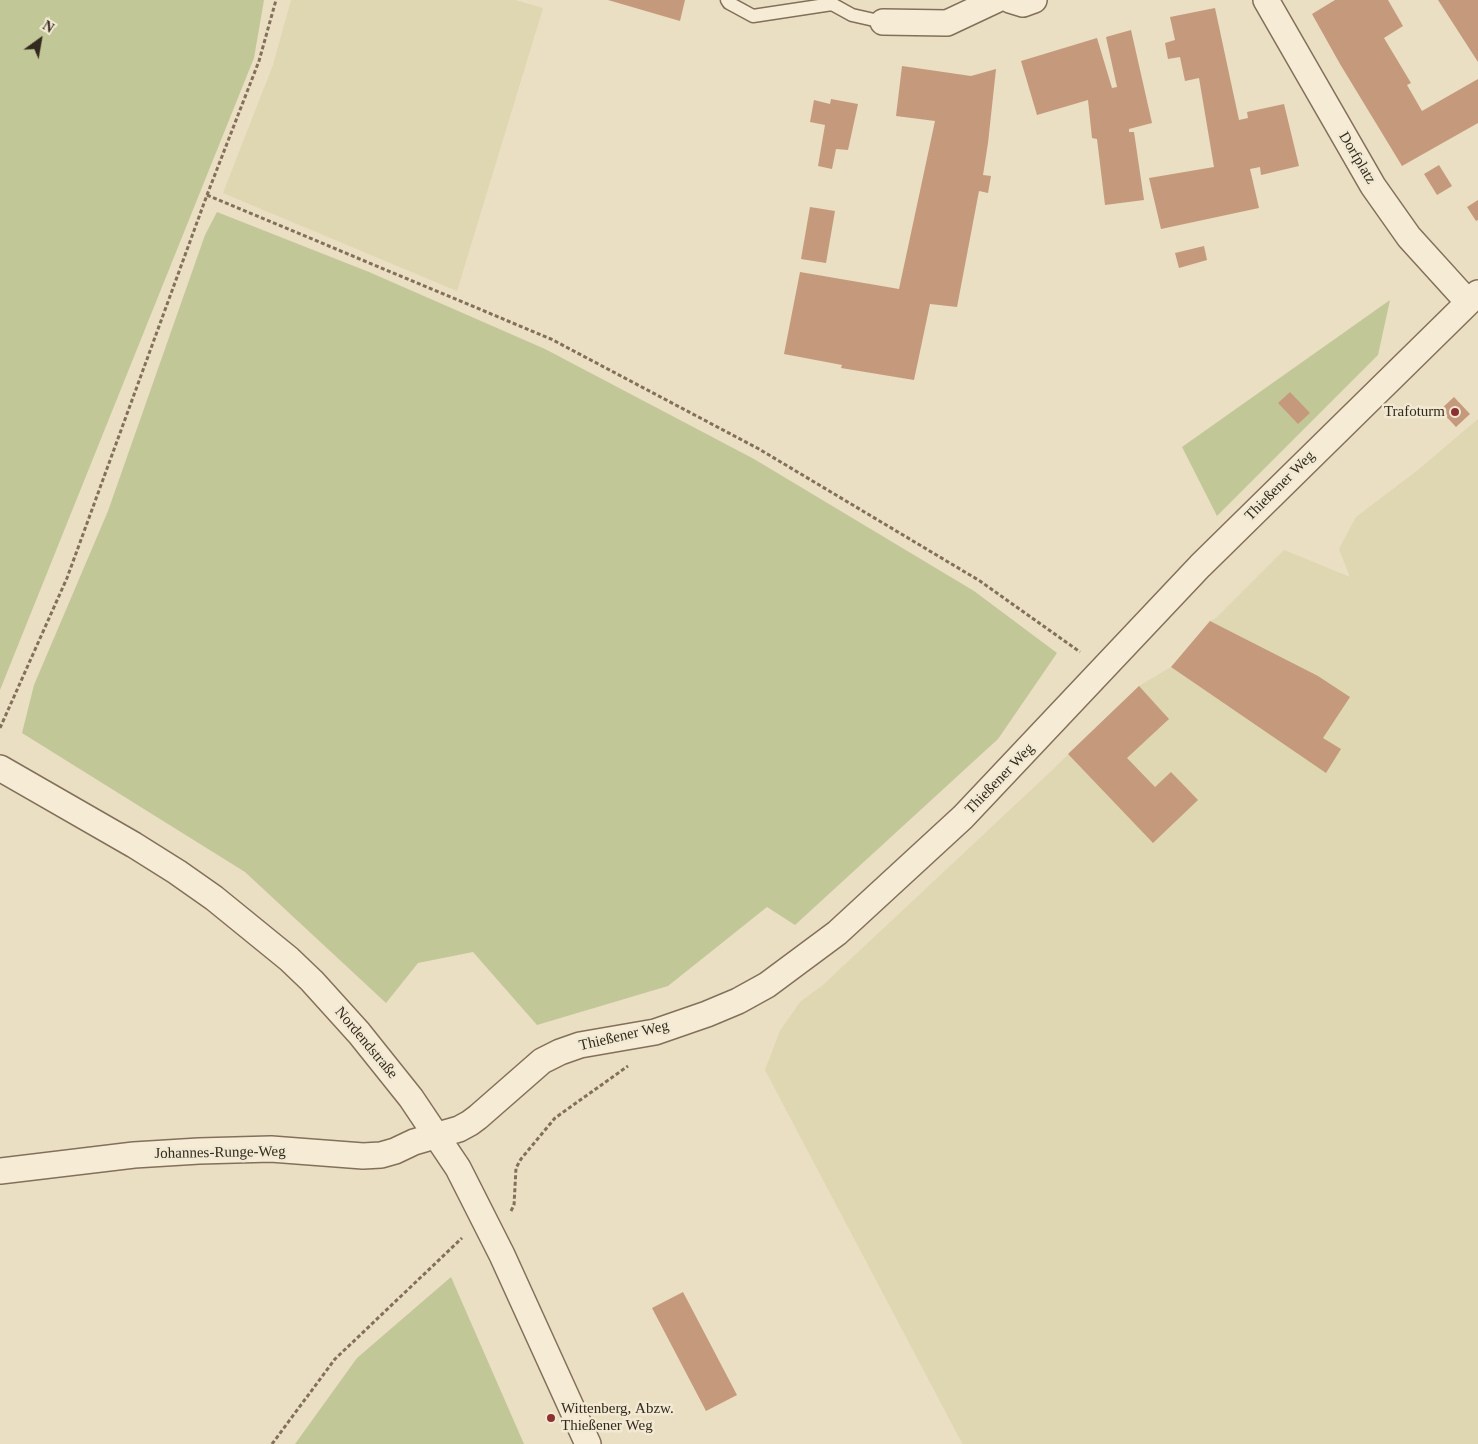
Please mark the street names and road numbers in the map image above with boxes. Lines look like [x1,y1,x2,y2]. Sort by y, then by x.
street label: Dorfplatz [1334,129,1380,187]
street label: Thießener Weg [1241,447,1319,525]
street label: Thießener Weg [962,740,1038,818]
street label: Nordendstraße [331,1003,401,1083]
street label: Thießener Weg [577,1017,671,1055]
street label: Johannes-Runge-Weg [154,1143,286,1163]

